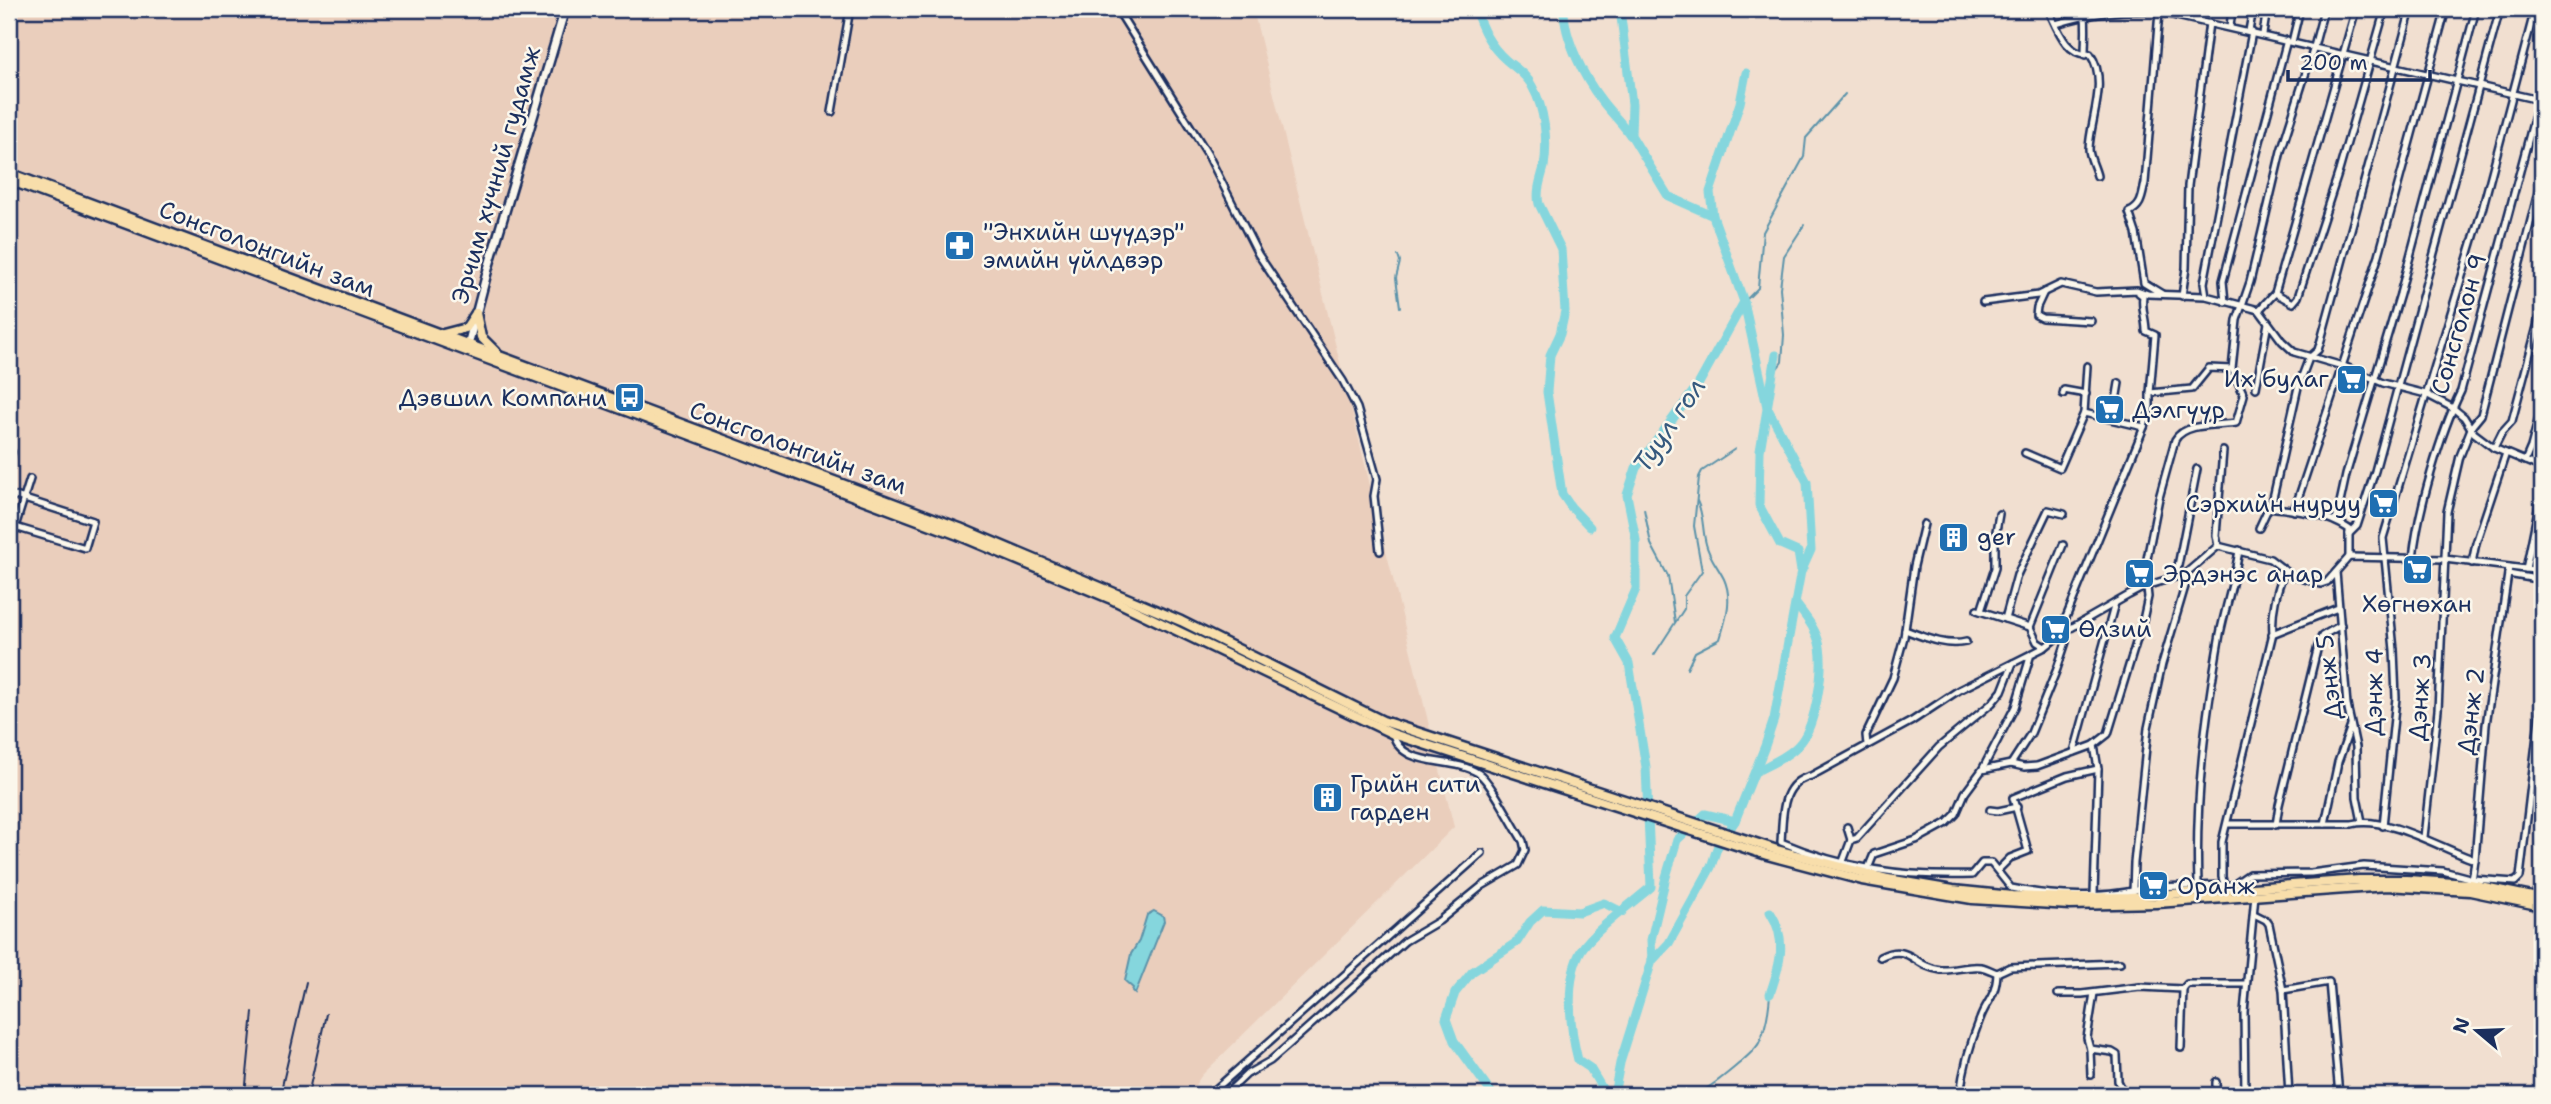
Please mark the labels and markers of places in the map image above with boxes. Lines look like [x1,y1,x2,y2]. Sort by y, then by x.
place label: "Энхийн шүүдэр" эмийн үйлдвэр [983,216,1185,276]
pharmacy icon: "Энхийн шүүдэр" эмийн үйлдвэр [943,229,977,263]
supermarket icon: Их булаг [2335,362,2369,396]
place label: Их булаг [2224,363,2329,395]
bus stop icon: Дэвшил Компани [613,381,647,415]
place label: Дэвшил Компани [399,382,607,414]
supermarket icon: Дэлгүүр [2092,393,2126,427]
place label: Дэлгүүр [2132,394,2225,426]
supermarket icon: Сэрхийн нуруу [2367,487,2401,521]
place label: Сэрхийн нуруу [2185,488,2361,520]
building icon: ger [1937,520,1971,554]
place label: ger [1977,521,2016,553]
supermarket icon: Хөгнөхан [2400,553,2434,587]
supermarket icon: Эрдэнэс анар [2123,557,2157,591]
place label: Эрдэнэс анар [2163,558,2324,590]
place label: Хөгнөхан [2362,588,2472,620]
supermarket icon: Өлзий [2038,612,2072,646]
place label: Өлзий [2078,613,2152,645]
place label: Грийн сити гарден [1350,768,1480,828]
building icon: Грийн сити гарден [1310,781,1344,815]
supermarket icon: Оранж [2137,869,2171,903]
place label: Оранж [2177,870,2255,902]

